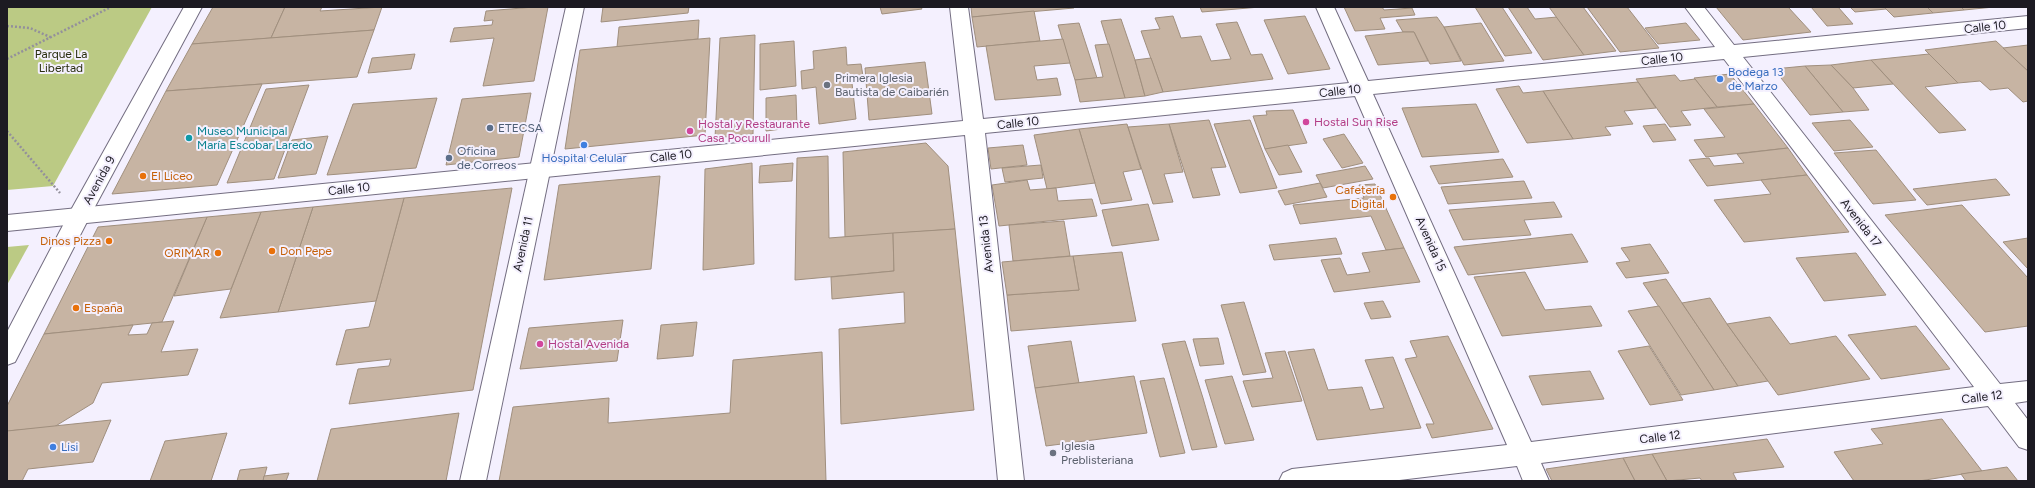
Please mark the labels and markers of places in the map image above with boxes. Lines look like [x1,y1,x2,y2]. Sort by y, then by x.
place label: Bodega 13 de Marzo [1728,65,1784,93]
place label: Primera Iglesia Bautista de Caibarién [835,71,949,99]
marker: Bodega 13 de Marzo [1715,74,1725,84]
marker: Primera Iglesia Bautista de Caibarién [822,80,832,90]
place label: Hostal Sun Rise [1314,115,1398,129]
place label: Hostal y Restaurante Casa Pocurull [698,117,810,145]
marker: Hostal Sun Rise [1301,117,1311,127]
place label: ETECSA [498,121,543,135]
marker: ETECSA [485,123,495,133]
place label: Museo Municipal María Escobar Laredo [197,124,313,152]
marker: Hostal y Restaurante Casa Pocurull [685,126,695,136]
marker: Museo Municipal María Escobar Laredo [184,133,194,143]
marker: Hospital Celular [579,140,589,150]
place label: Oficina de Correos [457,144,517,172]
place label: Hospital Celular [541,151,627,165]
marker: Oficina de Correos [444,153,454,163]
place label: El Liceo [151,169,193,183]
marker: El Liceo [138,171,148,181]
place label: Cafetería Digital [1335,183,1385,211]
marker: Cafetería Digital [1388,192,1398,202]
place label: Dinos Pizza [40,234,101,248]
marker: Dinos Pizza [104,236,114,246]
place label: Don Pepe [280,244,332,258]
place label: ORIMAR [164,246,210,260]
marker: Don Pepe [267,246,277,256]
marker: ORIMAR [213,248,223,258]
place label: España [84,301,123,315]
marker: España [71,303,81,313]
place label: Hostal Avenida [548,337,629,351]
marker: Hostal Avenida [535,339,545,349]
place label: Iglesia Preblisteriana [1061,439,1133,467]
place label: Lisi [61,440,78,454]
marker: Lisi [48,442,58,452]
marker: Iglesia Preblisteriana [1048,448,1058,458]

